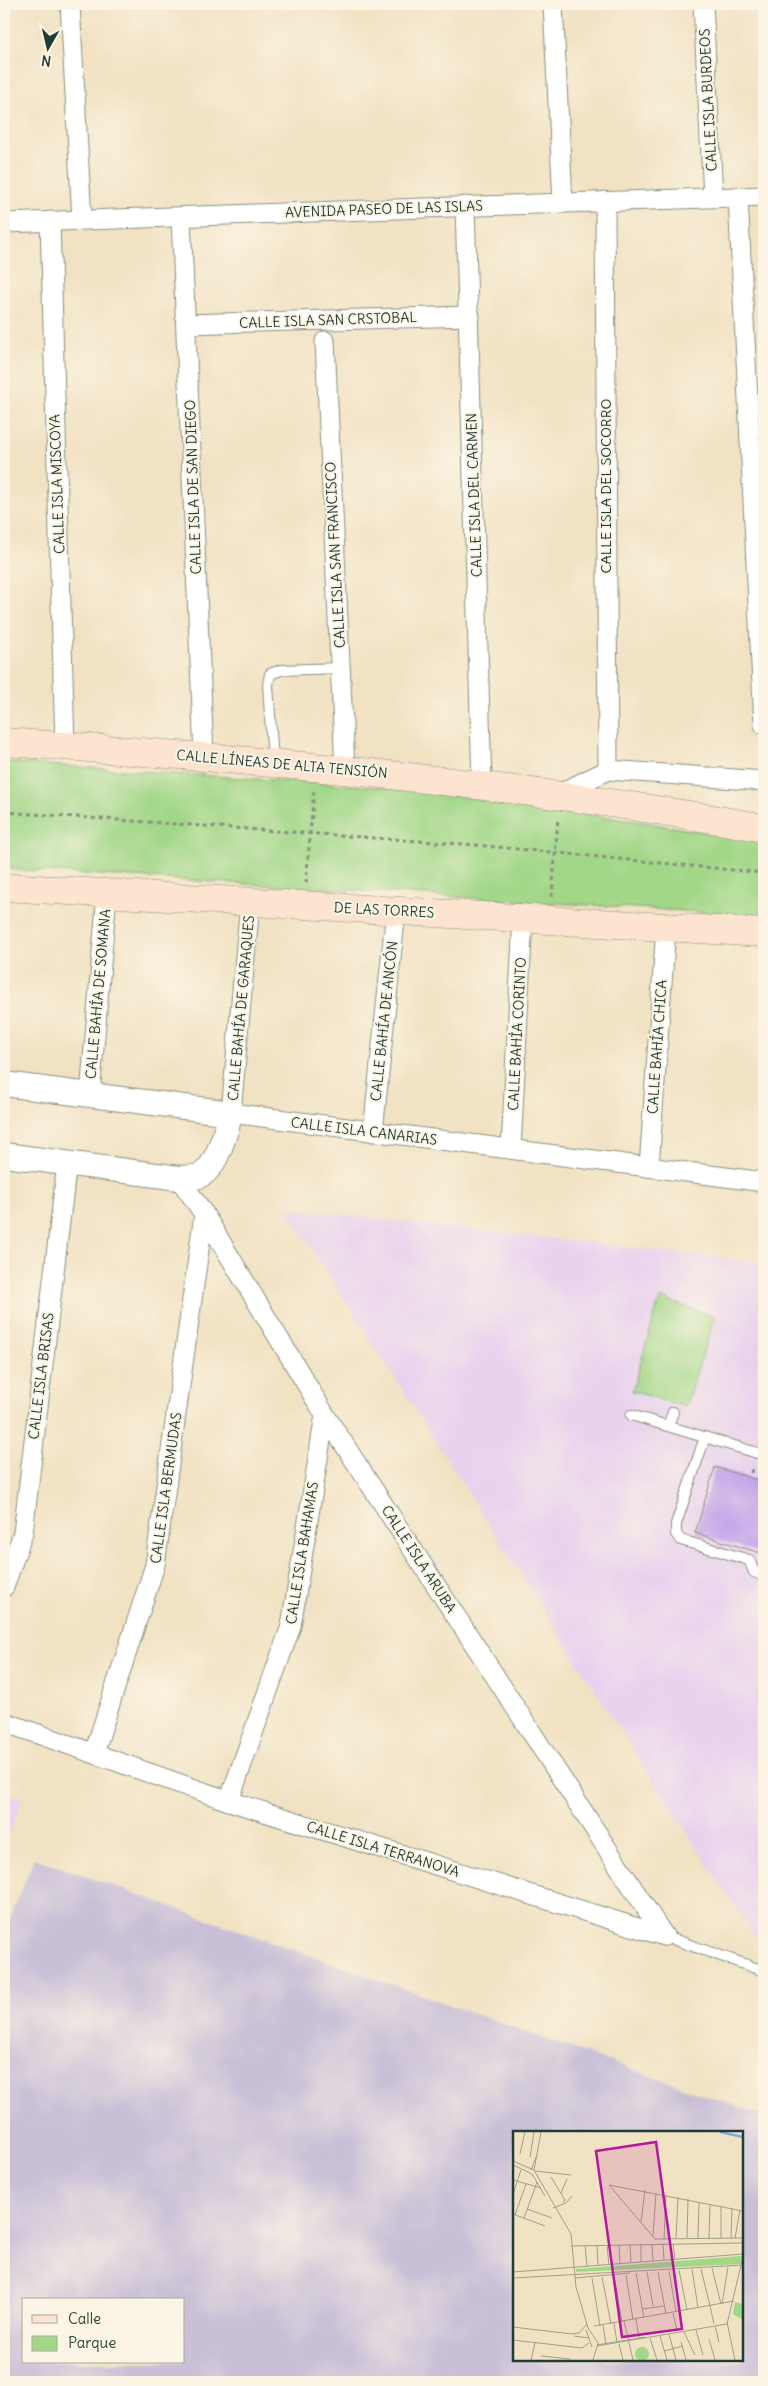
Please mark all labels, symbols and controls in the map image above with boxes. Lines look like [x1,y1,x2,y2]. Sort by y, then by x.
north arrow [22,22,72,72]
street label: CALLE ISLA BURDEOS [695,28,721,172]
text: N [40,51,52,70]
street label: AVENIDA PASEO DE LAS ISLAS [285,197,483,221]
street label: CALLE ISLA SAN CRSTOBAL [239,308,418,332]
street label: CALLE ISLA DEL SOCORRO [597,398,615,573]
street label: CALLE ISLA DE SAN DIEGO [181,399,205,575]
street label: CALLE ISLA DEL CARMEN [462,413,486,577]
street label: CALLE ISLA MISCOYA [46,414,68,554]
street label: CALLE ISLA SAN FRANCISCO [321,461,349,649]
street label: CALLE LÍNEAS DE ALTA TENSIÓN [176,746,388,782]
street label: DE LAS TORRES [333,898,435,922]
street label: CALLE BAHÍA DE SOMANA [82,908,114,1080]
street label: CALLE BAHÍA DE GARAQUES [224,914,258,1102]
street label: CALLE BAHÍA DE ANCÓN [367,940,401,1102]
street label: CALLE BAHÍA CORINTO [504,957,530,1111]
street label: CALLE BAHÍA CHICA [643,979,671,1115]
street label: CALLE ISLA CANARIAS [290,1113,438,1149]
street label: CALLE ISLA BRISAS [24,1311,58,1440]
street label: CALLE ISLA BERMUDAS [146,1411,186,1565]
street label: CALLE ISLA BAHAMAS [282,1480,322,1626]
street label: CALLE ISLA ARUBA [378,1502,460,1616]
street label: CALLE ISLA TERRANOVA [304,1817,462,1881]
inset map [513,2131,743,2361]
legend [22,2298,185,2364]
text: Calle [68,2309,101,2328]
text: Parque [68,2333,116,2352]

